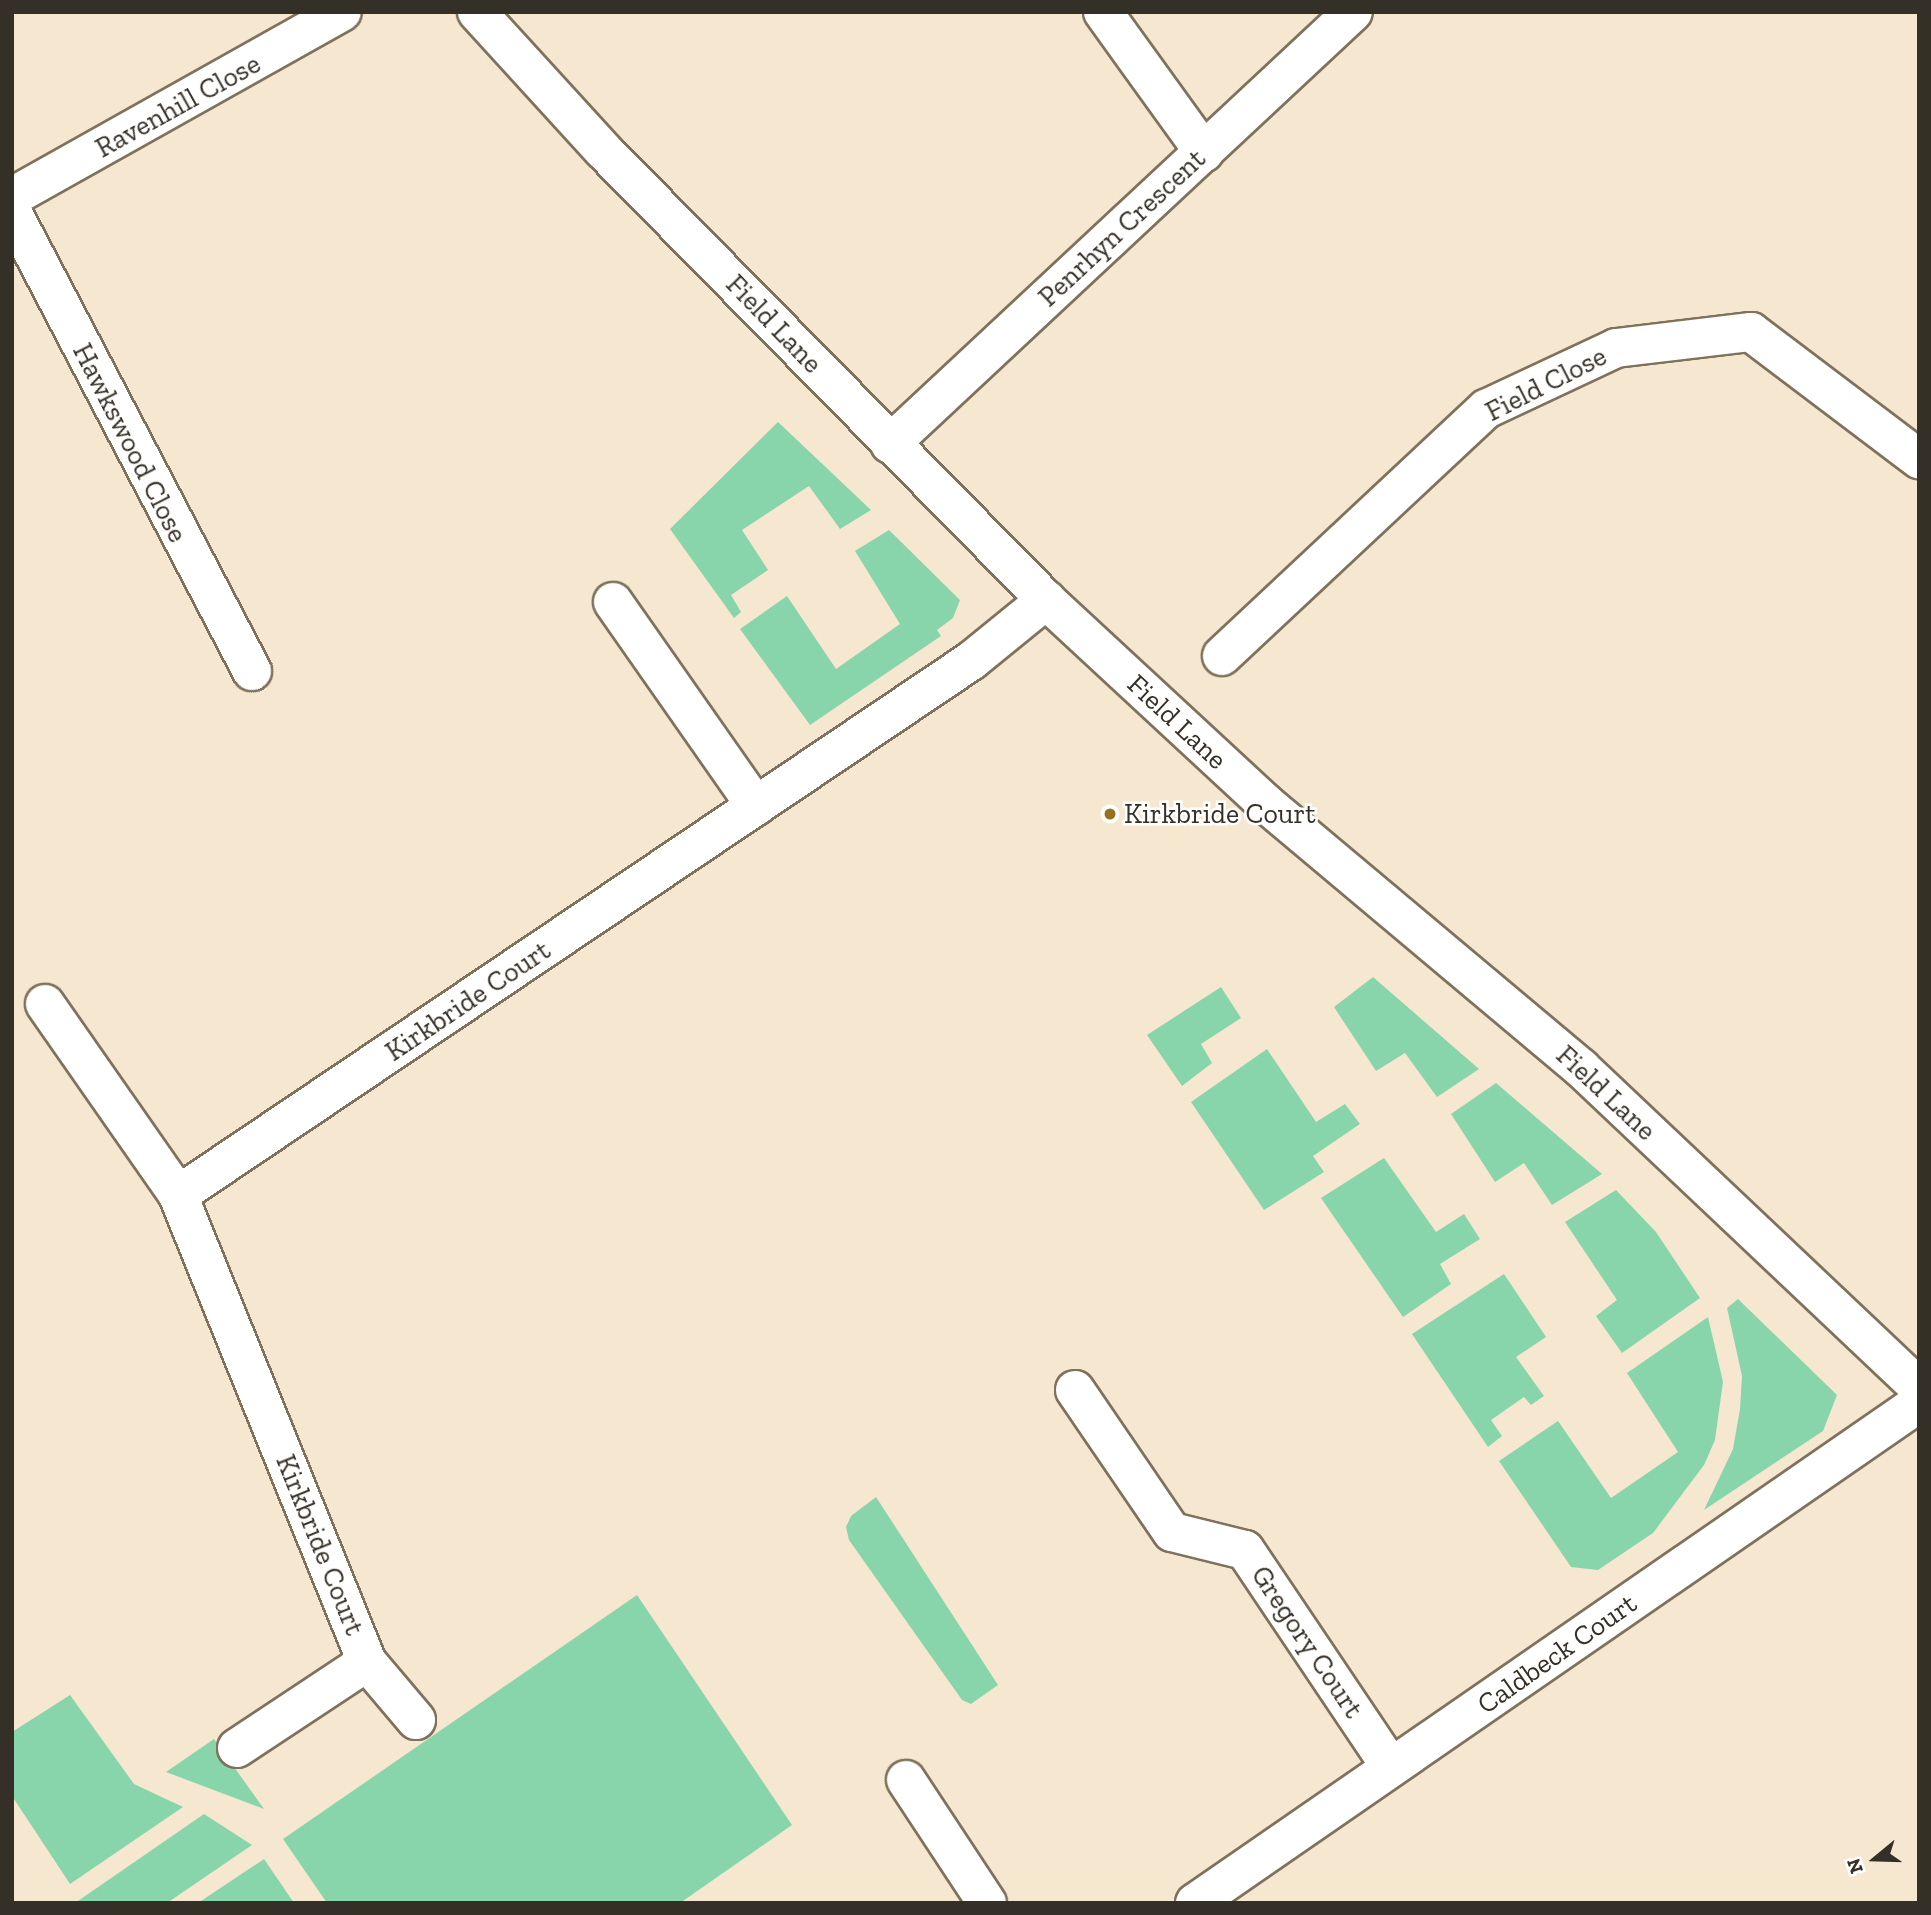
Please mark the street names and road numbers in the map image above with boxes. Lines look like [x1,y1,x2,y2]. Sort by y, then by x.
street label: Ravenhill Close [90,47,266,165]
street label: Penrhyn Crescent [1032,142,1212,314]
street label: Field Lane [719,268,829,380]
street label: Hawkswood Close [65,338,195,548]
street label: Field Close [1480,339,1612,429]
street label: Field Lane [1120,668,1234,776]
street label: Kirkbride Court [379,933,557,1069]
street label: Field Lane [1549,1039,1663,1147]
street label: Kirkbride Court [269,1450,371,1640]
street label: Gregory Court [1244,1559,1370,1725]
street label: Caldbeck Court [1471,1587,1643,1721]

